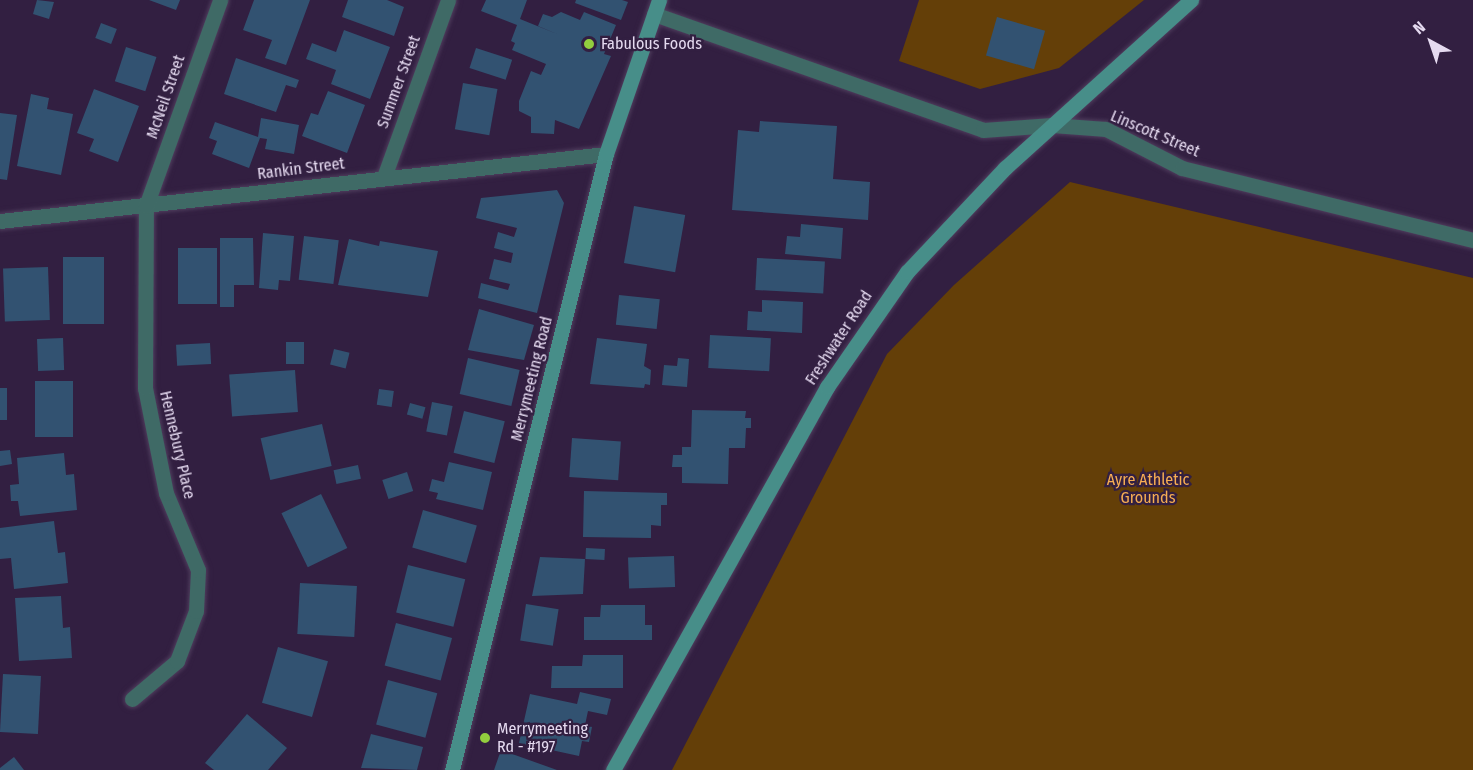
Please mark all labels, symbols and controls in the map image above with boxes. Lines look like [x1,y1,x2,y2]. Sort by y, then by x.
north arrow [1401,12,1461,72]
text: N [1409,17,1429,38]
street label: Summer Street [373,33,425,131]
place label: Fabulous Foods [601,34,702,54]
marker: Fabulous Foods [582,37,596,51]
street label: McNeil Street [143,53,189,141]
street label: Linscott Street [1108,107,1202,161]
street label: Rankin Street [256,154,346,184]
street label: Freshwater Road [801,287,877,389]
street label: Merrymeeting Road [507,315,557,443]
street label: Hennebury Place [155,389,199,501]
park label: Ayre Athletic Grounds [1107,470,1189,508]
place label: Merrymeeting Rd - #197 [497,719,588,757]
marker: Merrymeeting Rd - #197 [478,731,492,745]

